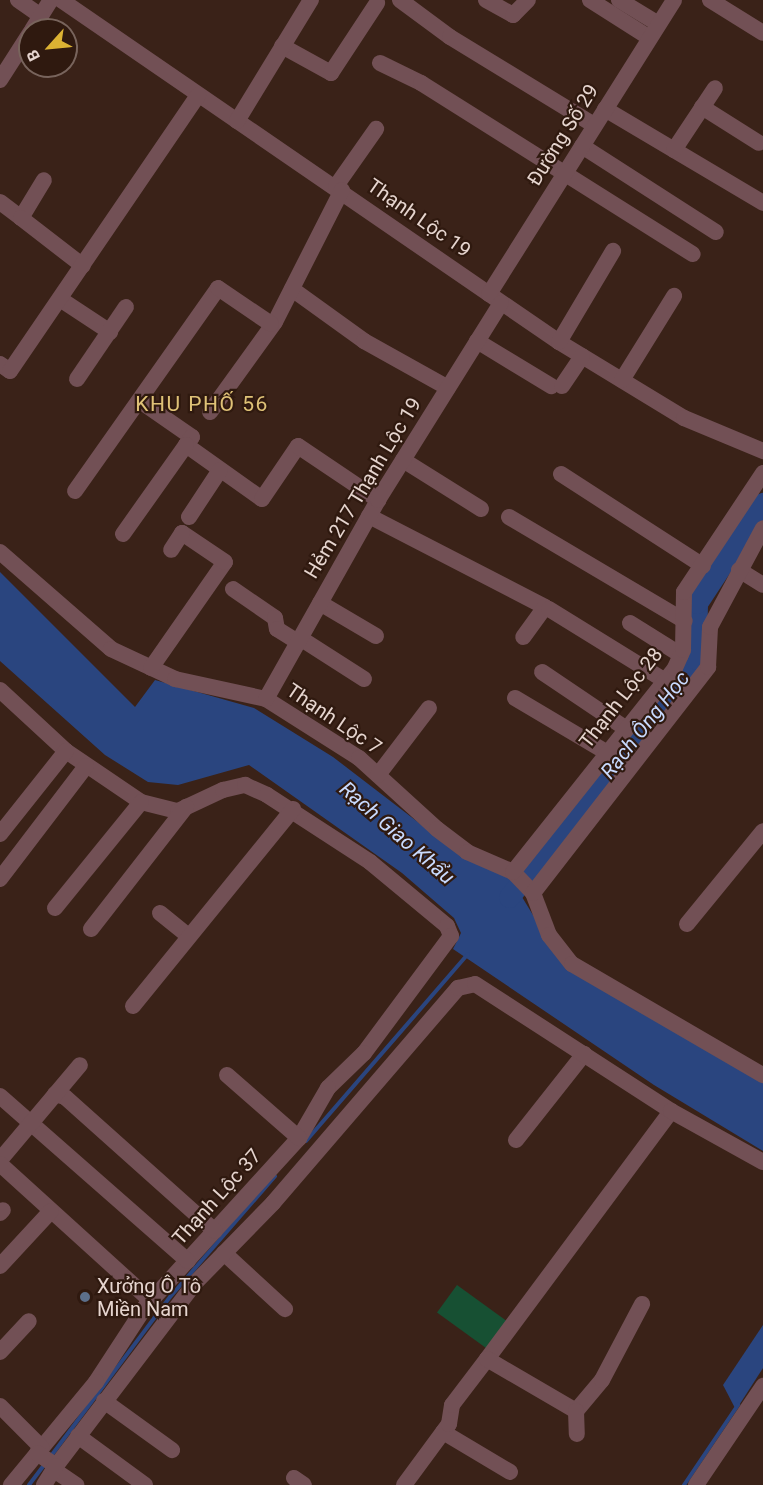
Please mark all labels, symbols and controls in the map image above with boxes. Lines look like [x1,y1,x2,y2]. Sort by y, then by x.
north arrow [18,18,78,78]
text: B [23,47,44,64]
street label: Đường Số 29 [522,80,604,190]
street label: Thạnh Lộc 19 [363,173,475,263]
district label: KHU PHỐ 56 [135,391,269,417]
street label: Hẻm 217 Thạnh Lộc 19 [299,393,427,583]
street label: Thạnh Lộc 28 [574,643,668,753]
water label: Rạch Ông Học [595,666,695,784]
street label: Thạnh Lộc 7 [282,678,386,760]
water label: Rạch Giao Khẩu [335,776,459,890]
street label: Thạnh Lộc 37 [168,1144,266,1250]
place label: Xưởng Ô Tô Miền Nam [97,1274,201,1321]
marker: Xưởng Ô Tô Miền Nam [78,1290,92,1304]

